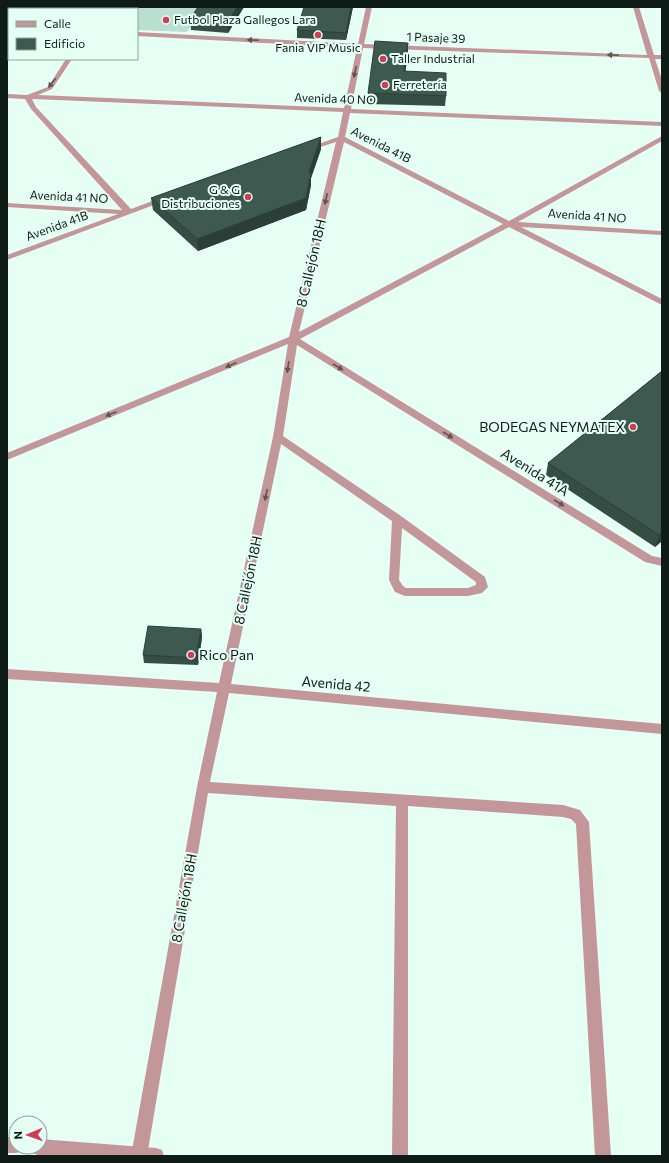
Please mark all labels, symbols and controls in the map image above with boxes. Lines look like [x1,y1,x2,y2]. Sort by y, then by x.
legend [8,8,138,60]
place label: Futbol Plaza Gallegos Lara [174,12,316,26]
marker: Futbol Plaza Gallegos Lara [161,15,171,25]
text: Calle [44,16,71,30]
street label: 1 Pasaje 39 [406,29,466,45]
marker: Fania VIP Music [313,30,323,40]
text: Edificio [44,36,85,50]
one-way arrow [246,37,259,43]
place label: Fania VIP Music [275,40,361,54]
place label: Taller Industrial [391,51,475,65]
one-way arrow [606,52,619,58]
marker: Taller Industrial [378,54,388,64]
one-way arrow [352,66,358,79]
place label: Ferretería [393,77,447,91]
one-way arrow [48,78,57,89]
marker: Ferretería [380,80,390,90]
street label: Avenida 40 NO [294,90,376,106]
street label: Avenida 41B [349,123,414,165]
place label: G & G Distribuciones [161,182,240,210]
street label: Avenida 41 NO [29,187,109,205]
marker: G & G Distribuciones [243,192,253,202]
one-way arrow [323,193,329,205]
street label: Avenida 41 NO [547,205,627,225]
street label: Avenida 41B [24,207,90,243]
street label: 8 Callejón 18H [292,217,329,309]
one-way arrow [285,361,291,373]
one-way arrow [224,362,236,368]
one-way arrow [332,363,344,370]
one-way arrow [104,412,116,418]
place label: BODEGAS NEYMATEX [479,418,625,435]
marker: BODEGAS NEYMATEX [628,422,638,432]
one-way arrow [443,431,454,439]
street label: Avenida 41A [498,444,573,499]
one-way arrow [262,489,268,501]
one-way arrow [554,499,564,507]
street label: 8 Callejón 18H [230,534,265,626]
place label: Rico Pan [199,646,254,663]
marker: Rico Pan [186,650,196,660]
street label: Avenida 42 [301,672,371,695]
street label: 8 Callejón 18H [167,852,200,944]
north arrow [8,1115,48,1155]
text: N [11,1131,24,1140]

